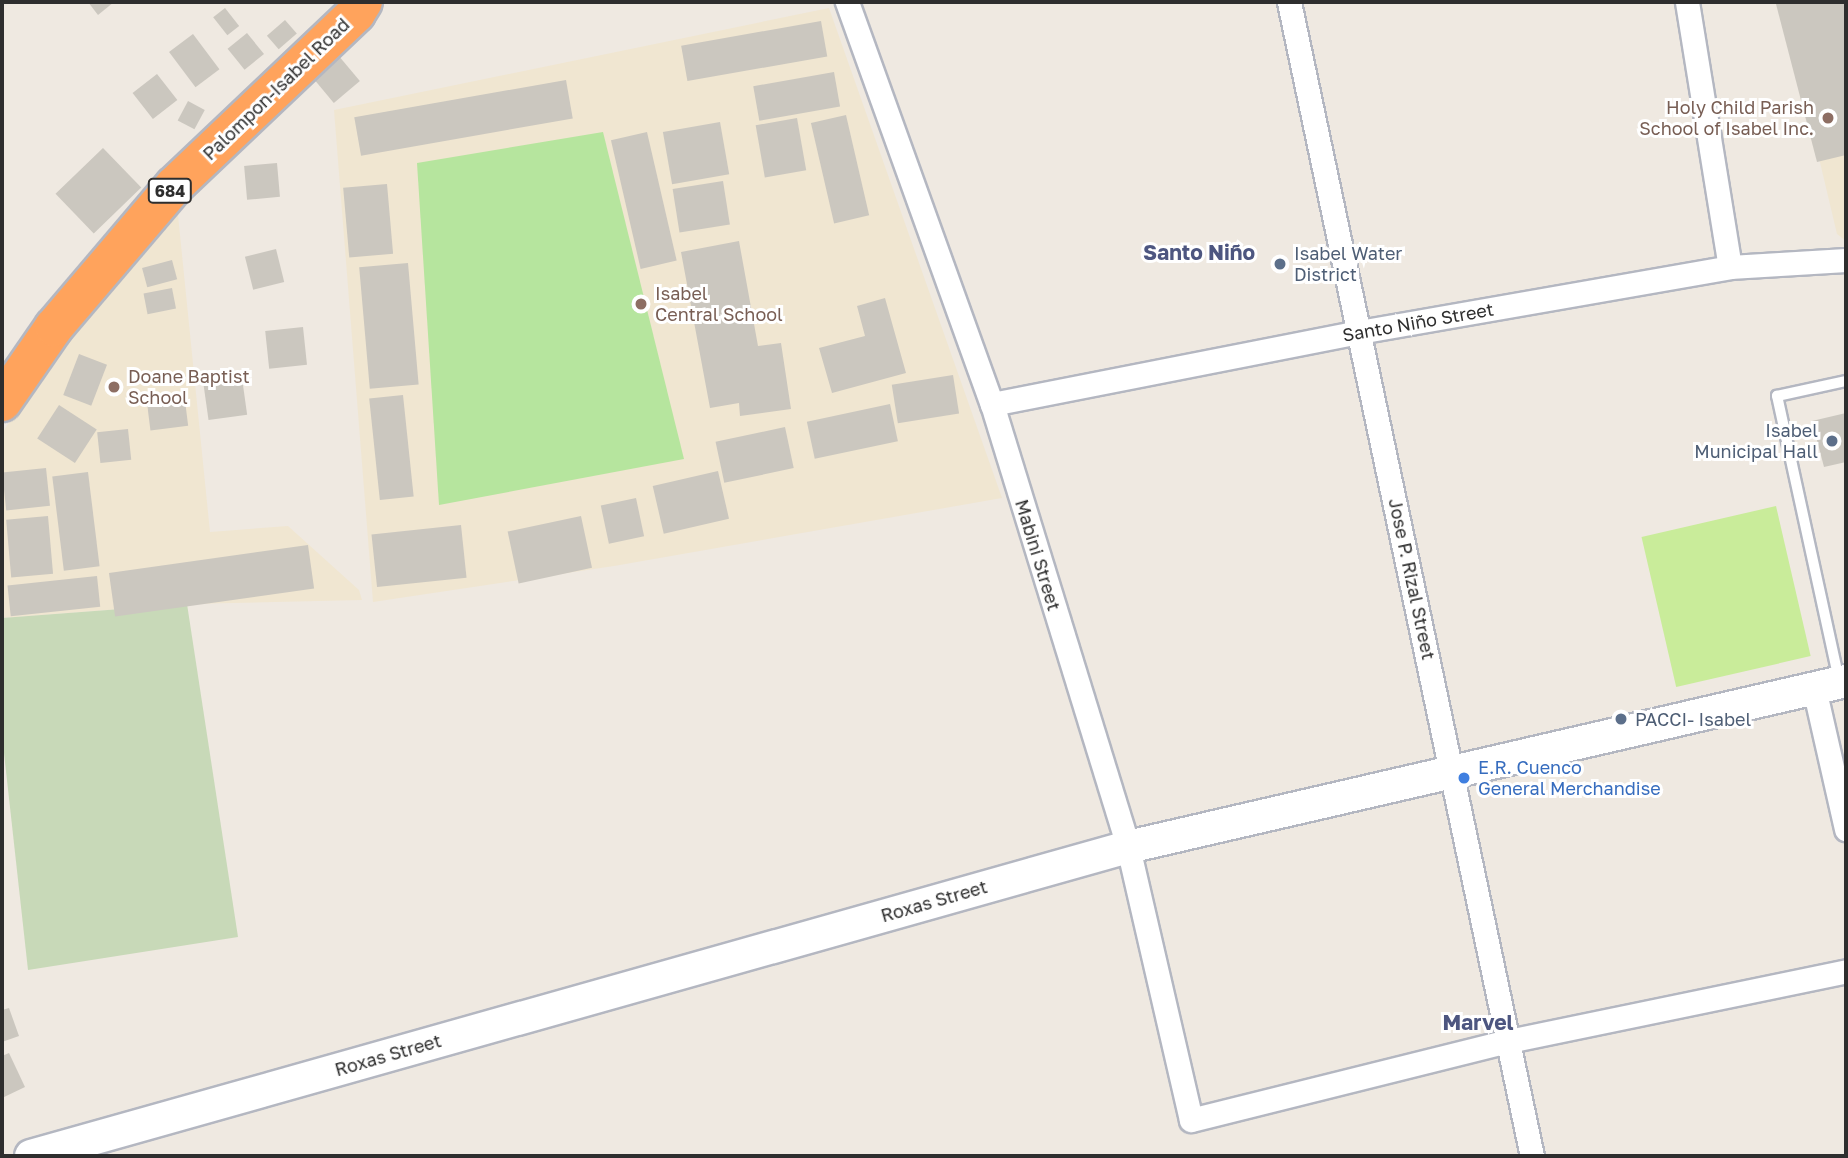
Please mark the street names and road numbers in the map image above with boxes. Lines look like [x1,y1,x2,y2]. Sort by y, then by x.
street label: Palompon-Isabel Road [198,13,354,165]
road number: 684 [147,178,193,204]
street label: Santo Niño Street [1341,298,1495,346]
street label: Jose P. Rizal Street [1384,496,1440,662]
street label: Mabini Street [1011,497,1065,613]
street label: Roxas Street [878,875,990,927]
street label: Roxas Street [332,1029,444,1081]

